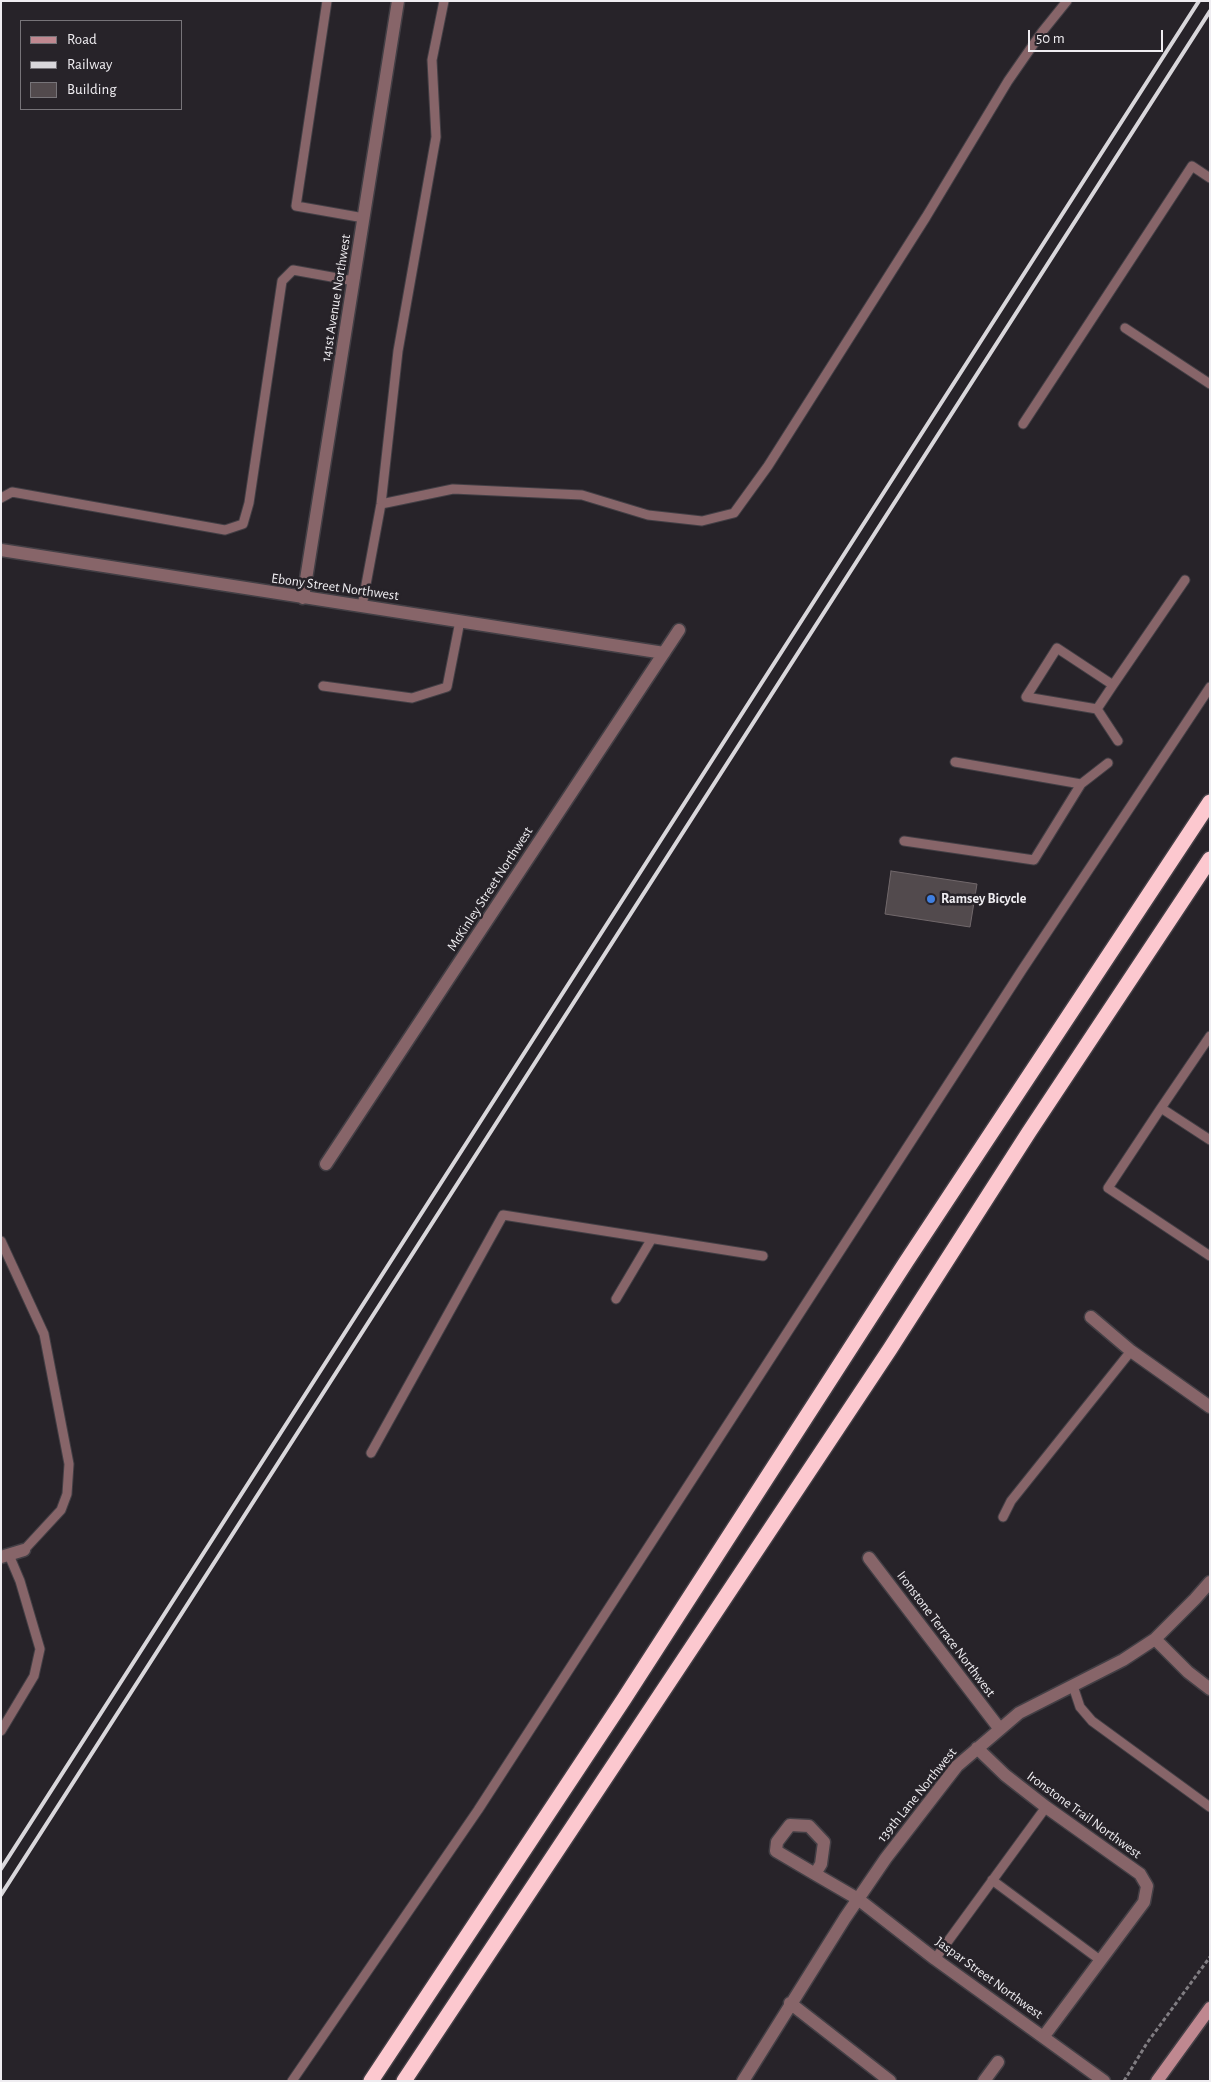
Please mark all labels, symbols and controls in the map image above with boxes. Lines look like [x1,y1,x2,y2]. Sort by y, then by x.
legend [20,20,182,110]
scale bar [1031,20,1166,52]
text: 50 m [1036,31,1065,46]
text: Road [67,32,97,47]
text: Railway [67,57,112,72]
text: Building [67,82,117,97]
street label: 141st Avenue Northwest [318,233,354,363]
street label: Ebony Street Northwest [270,570,400,604]
street label: McKinley Street Northwest [444,824,536,954]
place label: Ramsey Bicycle [941,891,1026,907]
marker: Ramsey Bicycle [925,893,937,905]
street label: Ironstone Terrace Northwest [893,1568,999,1700]
street label: 139th Lane Northwest [874,1744,960,1846]
street label: Ironstone Trail Northwest [1023,1768,1145,1862]
street label: Jaspar Street Northwest [932,1933,1046,2023]

